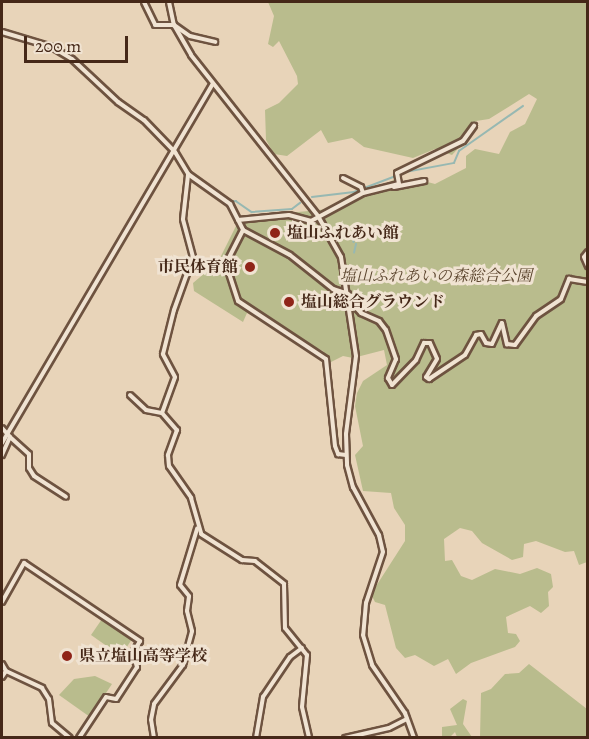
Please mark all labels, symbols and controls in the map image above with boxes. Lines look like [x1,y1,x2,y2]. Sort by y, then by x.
scale bar [27,24,130,62]
text: 200 m [35,34,81,58]
place label: 塩山ふれあい館 [287,223,399,243]
marker: 塩山ふれあい館 [268,226,282,240]
place label: 市民体育館 [158,257,238,277]
marker: 市民体育館 [243,260,257,274]
park label: 塩山ふれあいの森総合公園 [340,266,532,286]
place label: 塩山総合グラウンド [301,292,445,312]
marker: 塩山総合グラウンド [282,295,296,309]
place label: 県立塩山高等学校 [79,646,207,666]
marker: 県立塩山高等学校 [60,649,74,663]

